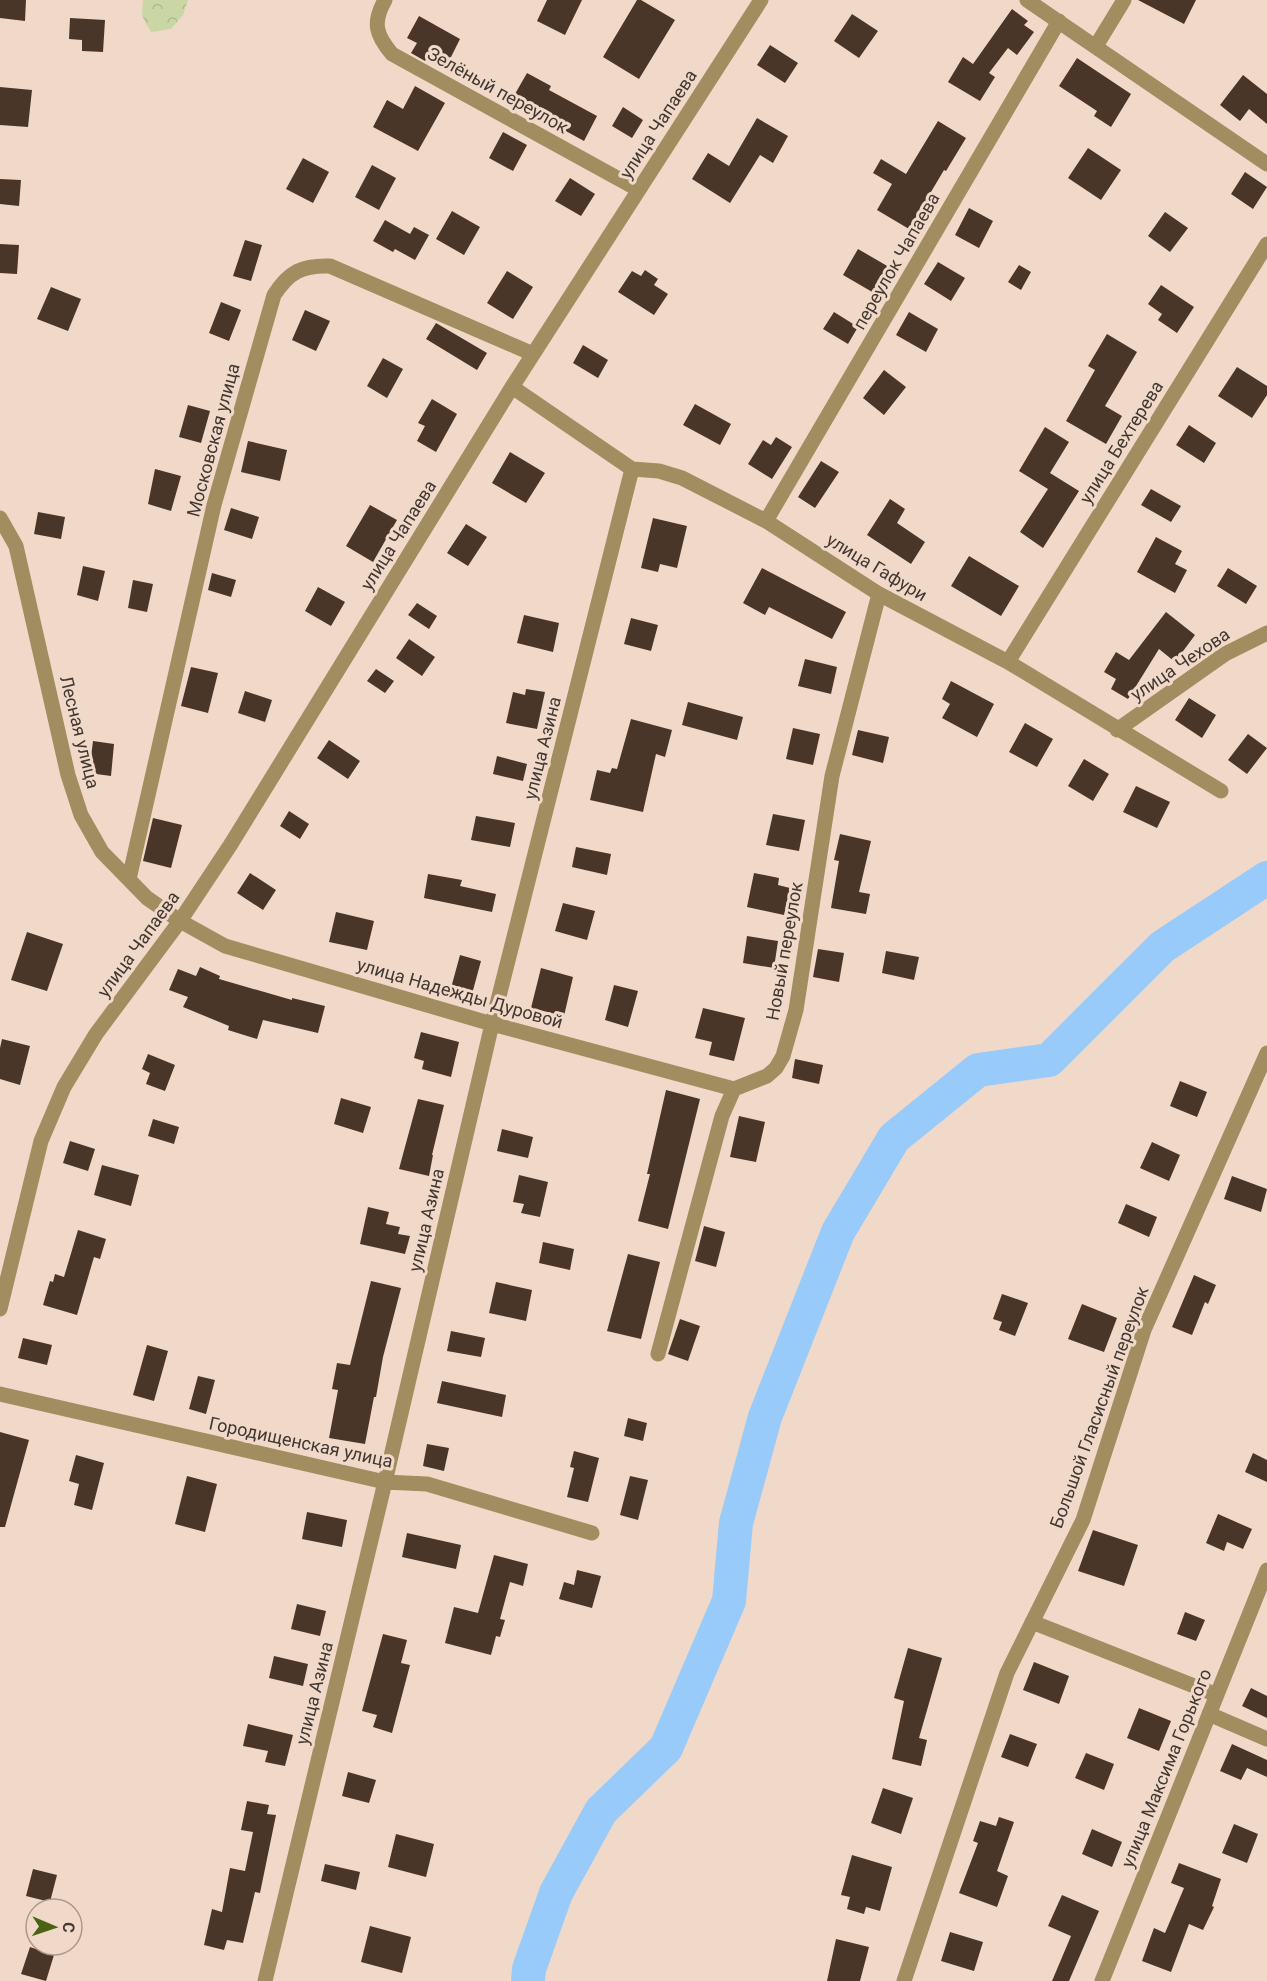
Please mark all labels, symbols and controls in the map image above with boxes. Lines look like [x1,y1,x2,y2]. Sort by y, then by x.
street label: Зелёный переулок [424,43,572,137]
street label: улица Чапаева [615,66,701,182]
street label: переулок Чапаева [848,189,944,333]
street label: Московская улица [182,361,244,519]
street label: улица Бехтерева [1075,377,1167,507]
street label: улица Чапаева [356,476,440,594]
street label: улица Гафури [823,529,931,605]
street label: улица Чехова [1127,623,1233,705]
street label: Лесная улица [56,673,104,791]
street label: улица Азина [519,694,565,802]
street label: Новый переулок [761,880,807,1022]
street label: улица Чапаева [93,887,183,1001]
street label: улица Надежды Дуровой [355,953,565,1033]
street label: улица Азина [404,1166,448,1274]
street label: Большой Гласисный переулок [1045,1283,1153,1531]
street label: Городищенская улица [207,1412,395,1472]
street label: улица Азина [291,1639,337,1747]
street label: улица Максима Горького [1116,1666,1216,1870]
north arrow [24,1897,84,1957]
text: С [59,1922,78,1933]

